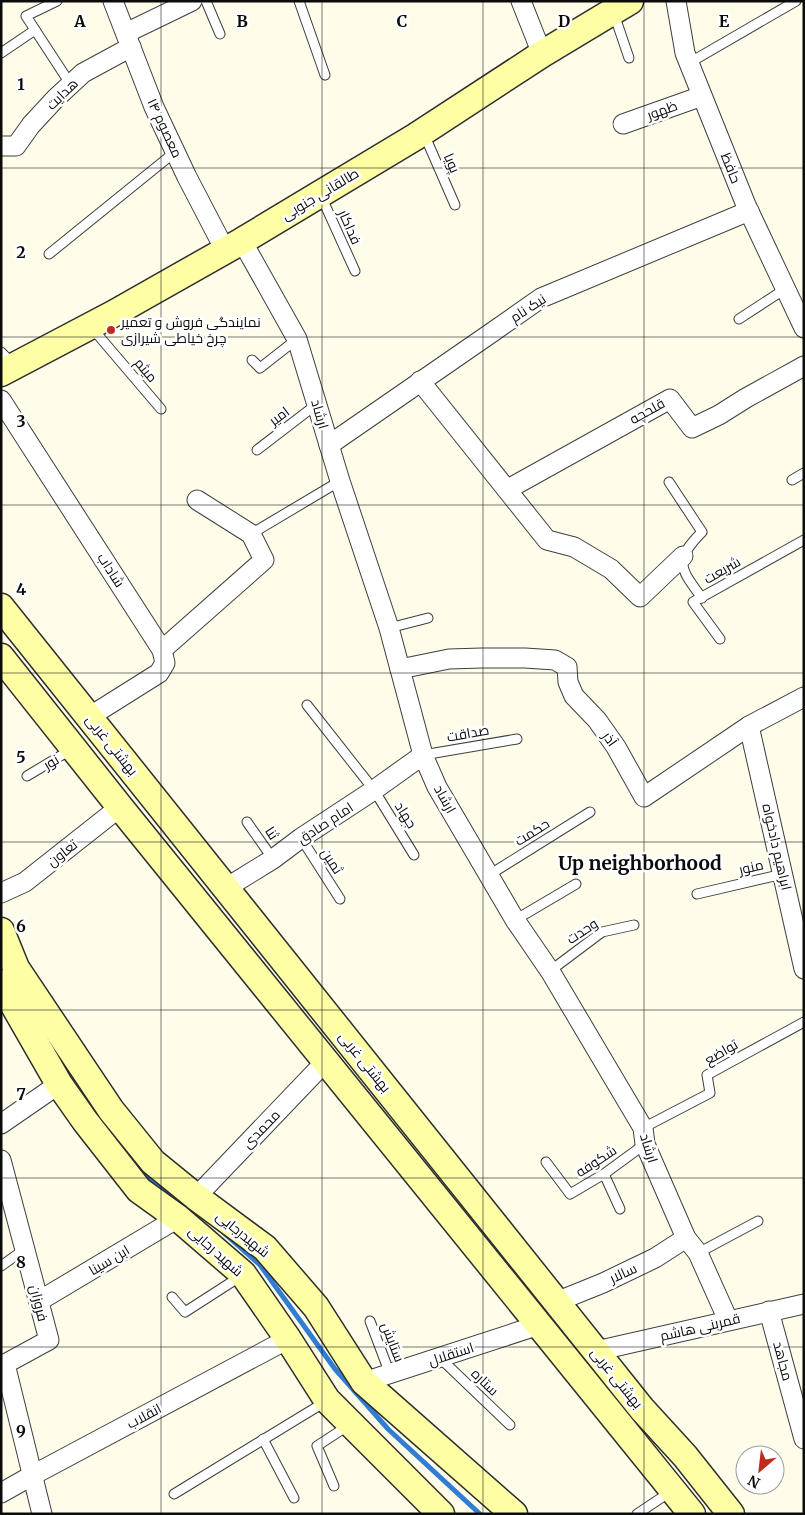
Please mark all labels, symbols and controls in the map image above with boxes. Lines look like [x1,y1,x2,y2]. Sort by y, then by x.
text: A [73,11,86,31]
text: B [236,11,248,31]
text: C [397,11,407,31]
text: D [558,11,570,31]
text: E [719,11,730,31]
text: 1 [17,74,25,94]
street label: هدایت [42,74,82,114]
street label: ۱۴ معصوم [142,95,187,161]
street label: ظهور [643,96,680,124]
street label: پویا [439,150,464,176]
street label: حافظ [717,150,745,186]
street label: طالقانی جنوبی [278,164,362,224]
street label: فداکار [334,206,366,247]
text: 2 [16,242,26,262]
street label: نیک نام [507,290,550,327]
place label: نمایندگی فروش و تعمیر چرخ خیاطی شیرازی [120,313,261,348]
marker: نمایندگی فروش و تعمیر چرخ خیاطی شیرازی [105,324,117,336]
street label: میثم [130,354,161,387]
street label: قلحچه [626,394,668,429]
street label: ارشاد [307,397,333,431]
street label: امیر [264,402,293,430]
text: 3 [16,411,26,431]
street label: شاداب [93,549,129,591]
street label: شریعت [700,552,744,588]
text: 4 [16,579,26,599]
street label: بهشتی غربی [82,711,142,779]
street label: صداقت [445,720,491,746]
street label: آذر [598,727,622,750]
text: 5 [16,747,26,767]
street label: نور [39,750,62,774]
street label: ارشاد [430,782,460,816]
street label: امام صادق [294,798,357,849]
street label: جهاد [391,798,421,832]
street label: ابراهیم دادخواه [757,802,796,892]
street label: حکمت [511,814,553,850]
street label: ثنا [261,823,283,843]
street label: تعاون [43,835,81,870]
street label: ثمین [317,845,347,877]
district label: Up neighborhood [558,851,722,875]
street label: منور [736,855,765,879]
street label: وحدت [563,914,601,948]
text: 6 [16,916,26,936]
street label: بهشتی غربی [335,1028,395,1096]
street label: تواضع [701,1035,741,1069]
text: 7 [16,1084,26,1104]
street label: محمدی [238,1106,284,1152]
street label: ارشاد [636,1131,662,1165]
street label: شکوفه [572,1141,620,1181]
street label: شهیدرجایی [212,1207,274,1261]
street label: شهید رجایی [185,1222,247,1280]
street label: ابن سینا [85,1241,133,1279]
text: 8 [16,1252,26,1272]
street label: سالار [605,1259,640,1288]
street label: فروزان [26,1283,52,1323]
street label: قمربنی هاشم [658,1309,742,1346]
street label: ستایش [377,1320,409,1364]
street label: استقلال [426,1338,476,1370]
street label: مجاهد [769,1339,797,1383]
street label: بهشتی غربی [587,1344,647,1412]
street label: ستاره [467,1365,503,1399]
street label: انقلاب [123,1399,165,1433]
text: 9 [16,1421,26,1441]
north arrow [735,1445,785,1495]
text: N [745,1471,763,1492]

